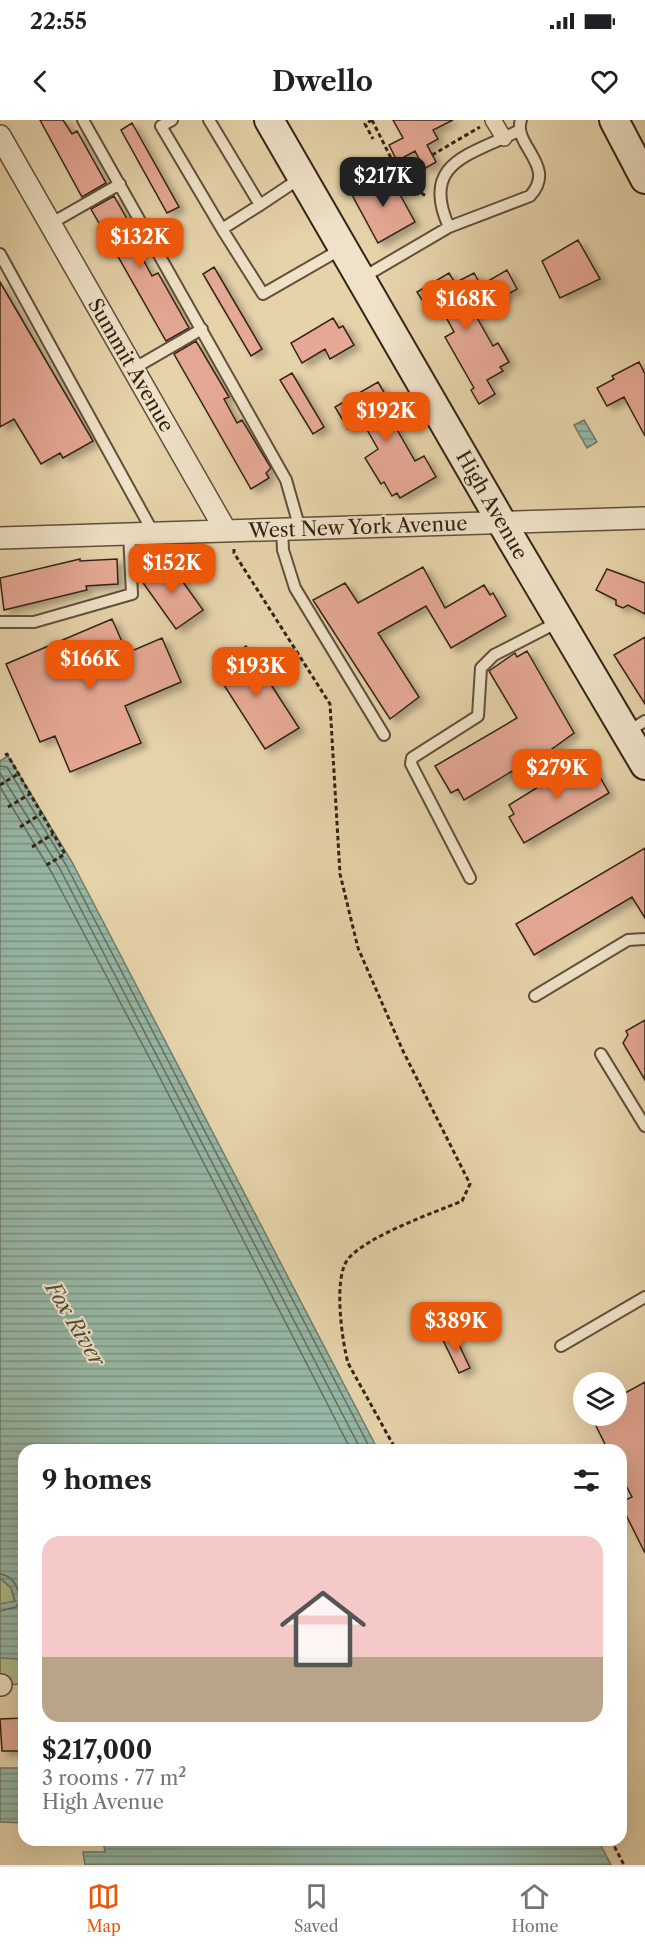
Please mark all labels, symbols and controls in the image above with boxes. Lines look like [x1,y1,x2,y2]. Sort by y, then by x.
text: 22:55 [30,8,87,35]
icon: back [24,65,57,98]
text: Dwello [272,65,373,98]
icon: heart [588,65,621,98]
pin: $217K [341,157,425,208]
text: $217K [354,164,412,188]
pin: $132K [98,218,182,269]
text: $132K [110,225,170,249]
pin: $168K [424,280,508,331]
text: $168K [436,287,496,311]
street label: Summit Avenue [83,294,179,436]
pin: $192K [344,392,428,443]
text: $192K [356,399,416,423]
street label: High Avenue [451,446,533,564]
street label: West New York Avenue [247,511,468,543]
pin: $152K [130,544,214,595]
text: $152K [143,551,202,575]
pin: $166K [48,640,132,691]
text: $166K [60,647,120,671]
pin: $193K [214,647,298,698]
text: $193K [226,654,286,678]
pin: $279K [515,749,599,800]
text: $279K [526,756,588,780]
water label: Fox River [39,1275,111,1372]
pin: $389K [414,1302,498,1353]
text: $389K [425,1309,487,1333]
map controls [573,1372,627,1426]
button: layers [573,1372,627,1426]
text: 9 homes [42,1464,152,1496]
icon: filters [570,1464,603,1497]
icon: home [269,1575,377,1683]
text: $217,000 [42,1734,152,1766]
text: 3 rooms · 77 m² [42,1766,186,1790]
text: High Avenue [42,1790,164,1814]
tab: Map [87,1880,121,1936]
tab: Saved [294,1880,338,1936]
tab: Home [511,1880,558,1936]

